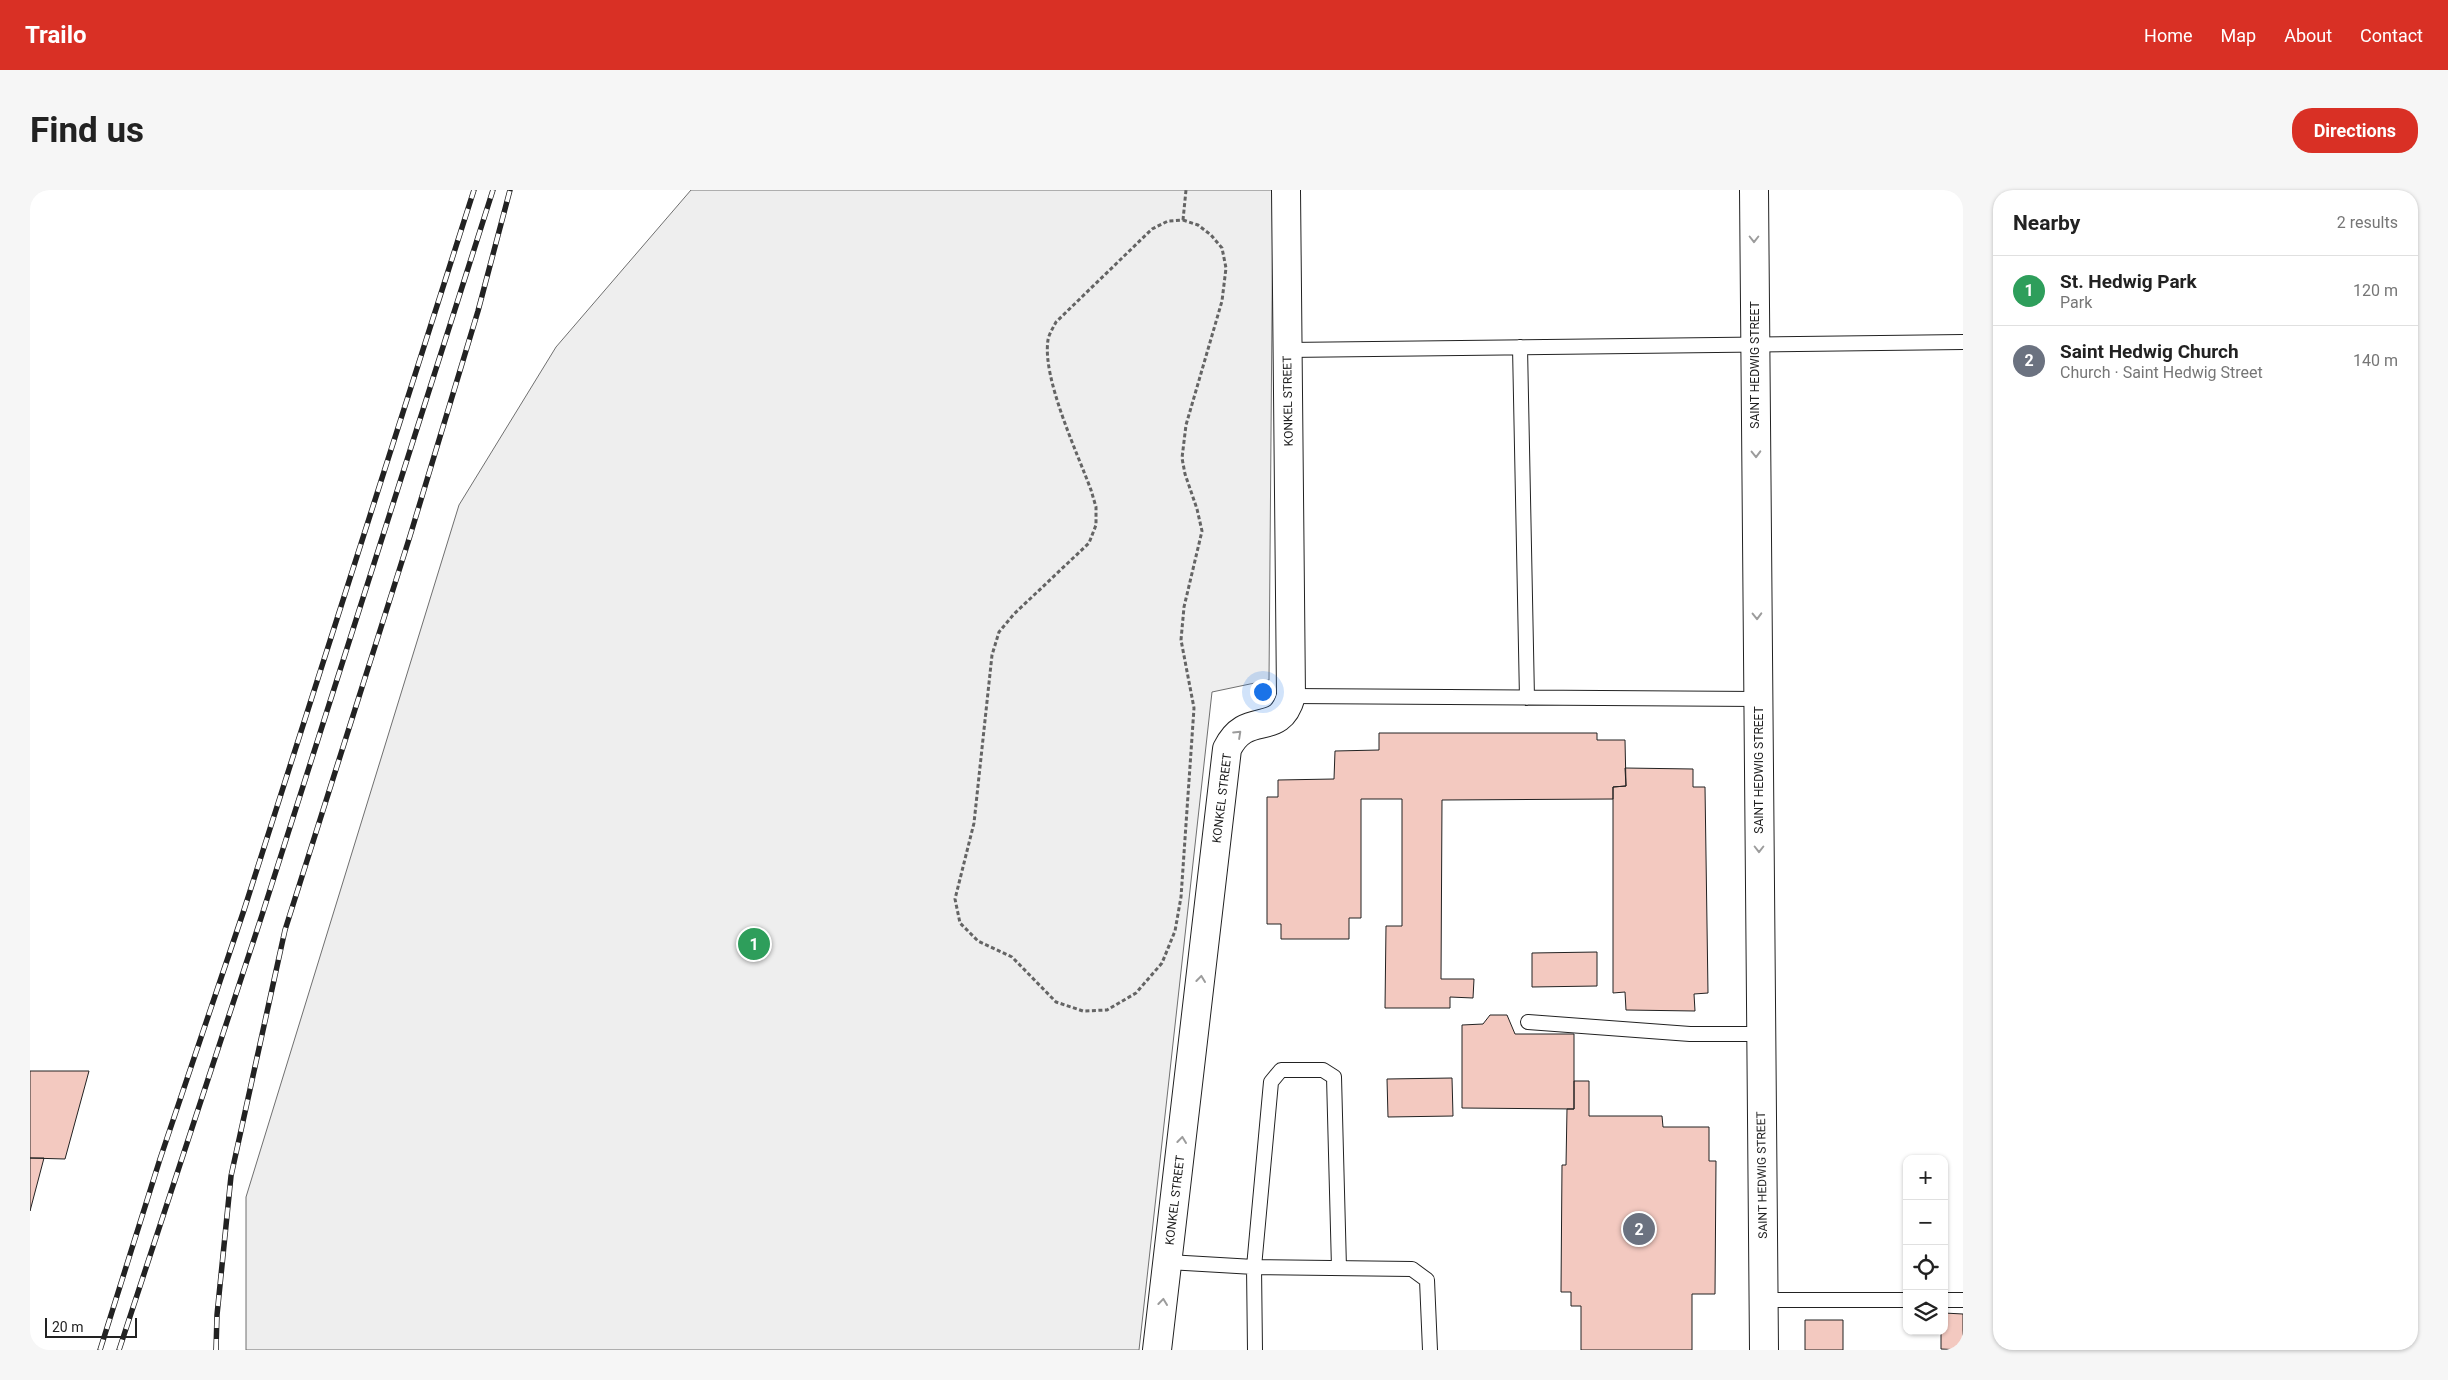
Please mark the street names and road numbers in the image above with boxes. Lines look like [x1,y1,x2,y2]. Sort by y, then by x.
street label: SAINT HEDWIG STREET [1748,301,1762,429]
street label: KONKEL STREET [1280,356,1296,446]
street label: SAINT HEDWIG STREET [1752,706,1766,834]
street label: KONKEL STREET [1210,752,1234,844]
street label: SAINT HEDWIG STREET [1754,1111,1770,1239]
street label: KONKEL STREET [1163,1154,1187,1246]

